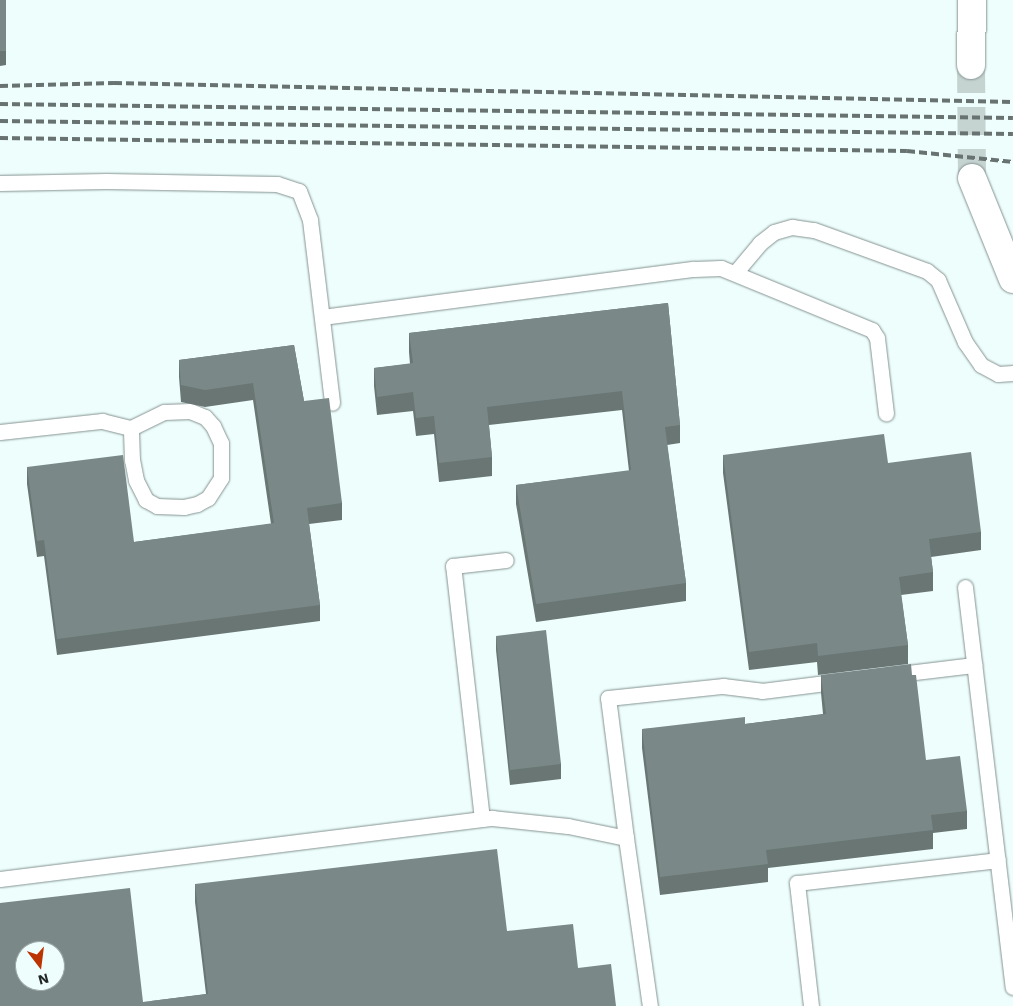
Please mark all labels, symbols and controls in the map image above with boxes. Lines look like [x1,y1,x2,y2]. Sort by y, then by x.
north arrow [15,941,65,991]
text: N [37,970,51,989]

